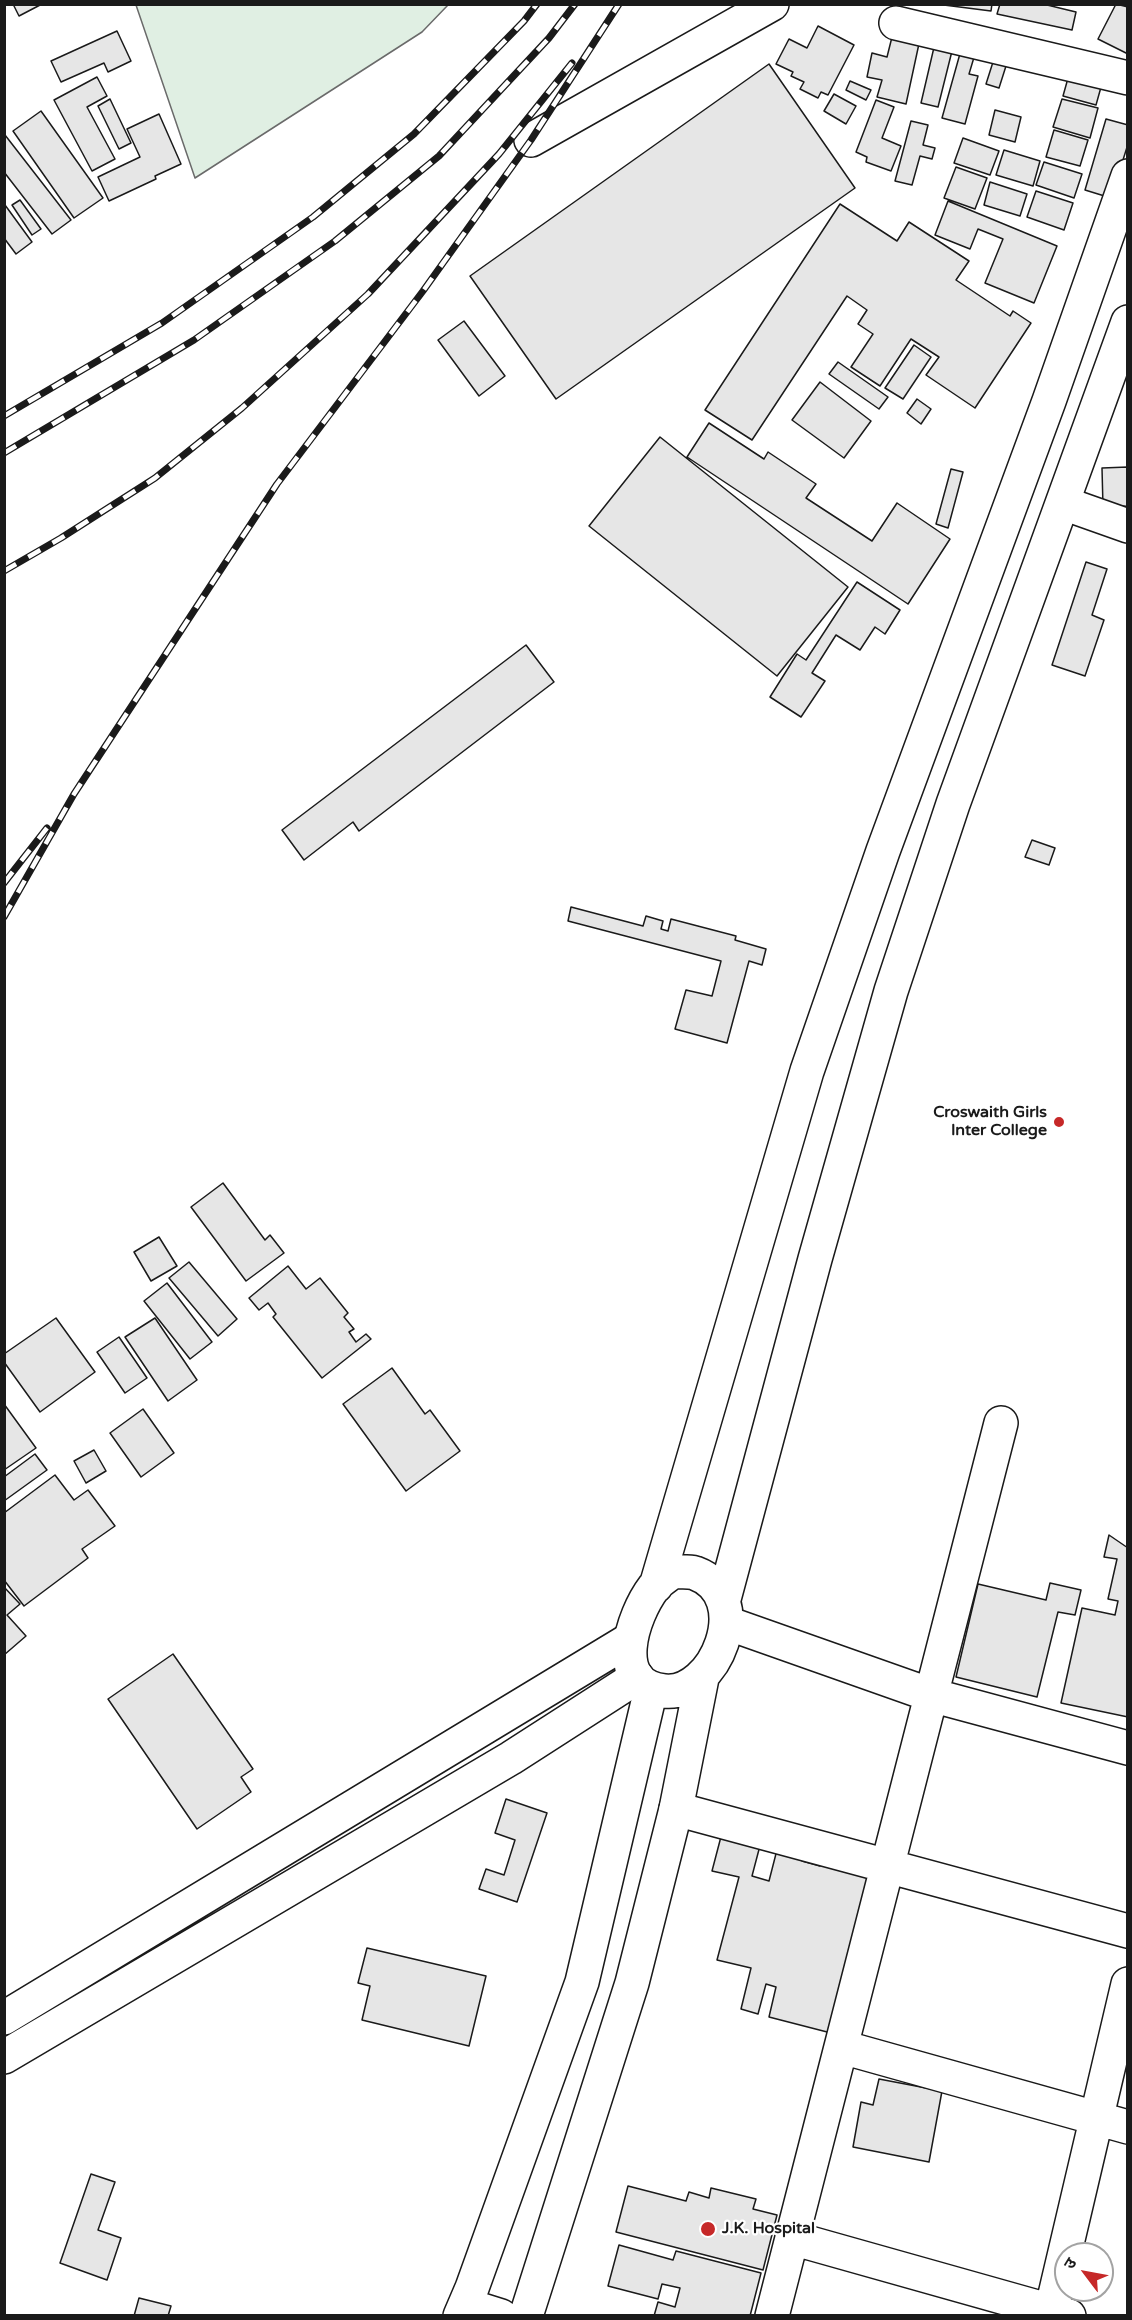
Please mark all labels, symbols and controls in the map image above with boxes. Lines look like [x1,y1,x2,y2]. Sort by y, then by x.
place label: Croswaith Girls Inter College [933,1103,1047,1141]
marker: Croswaith Girls Inter College [1052,1115,1066,1129]
place label: J.K. Hospital [722,2219,815,2239]
marker: J.K. Hospital [699,2220,717,2238]
north arrow [1054,2242,1114,2302]
text: उ [1059,2254,1081,2273]

